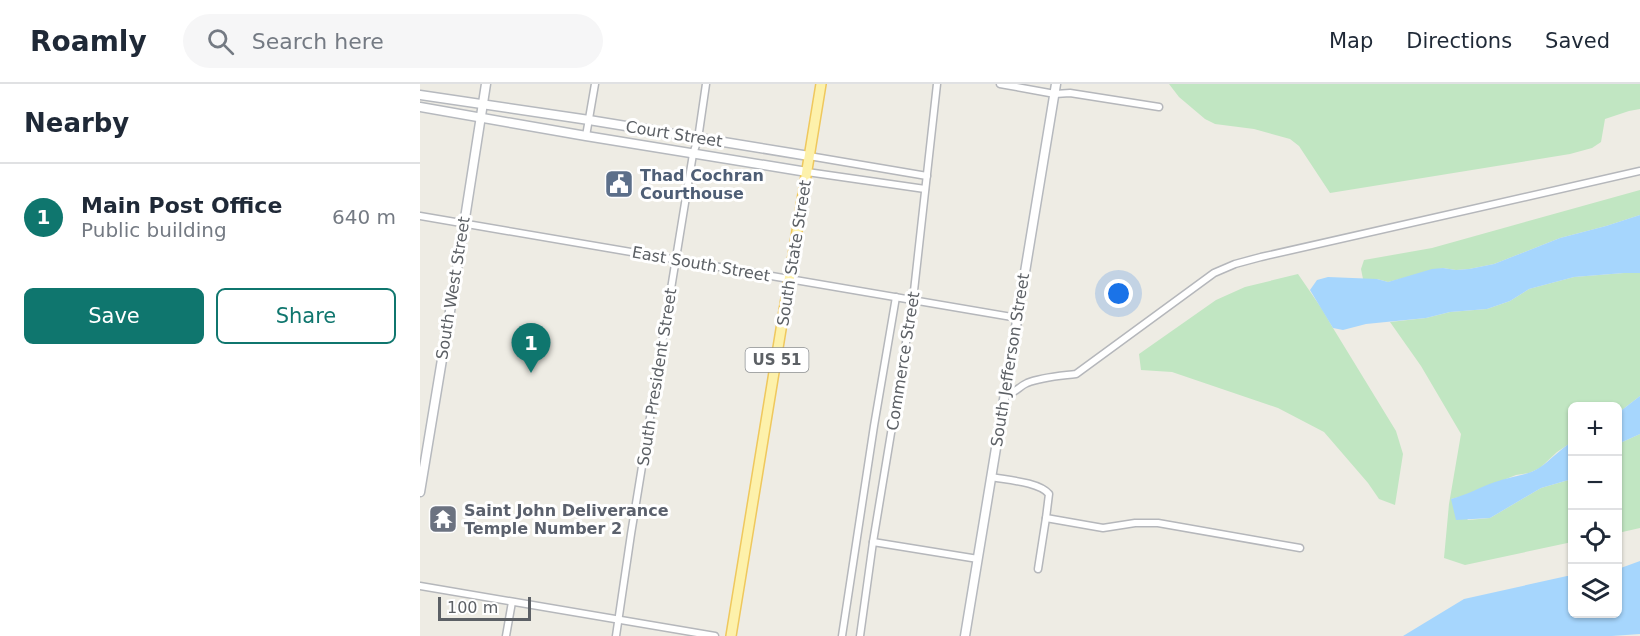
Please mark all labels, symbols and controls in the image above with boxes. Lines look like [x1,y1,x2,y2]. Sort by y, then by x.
search box [183,14,603,68]
text: Roamly [30,25,147,58]
icon: search [204,25,237,58]
text: Search here [252,29,384,54]
text: Map [1329,29,1373,53]
text: Directions [1406,29,1512,53]
text: Saved [1545,29,1610,53]
text: Nearby [24,108,129,138]
street label: Court Street [624,117,724,151]
place label: Thad Cochran Courthouse [640,166,764,203]
public building icon: Thad Cochran Courthouse [603,168,635,200]
street label: South State Street [773,179,815,327]
text: Main Post Office [81,193,282,218]
text: 1 [37,205,50,229]
text: 640 m [332,205,396,229]
street label: South West Street [432,215,474,361]
text: Public building [81,218,227,242]
street label: East South Street [631,243,771,285]
street label: South Jefferson Street [987,272,1033,448]
your location [1104,279,1133,308]
street label: South President Street [634,287,680,467]
button: Save [24,288,204,344]
button: Share [216,288,396,344]
street label: Commerce Street [883,290,923,432]
pin: 1 [512,324,550,373]
road number: US 51 [746,348,808,372]
map controls [1568,402,1622,618]
button: + [1568,402,1622,456]
button: − [1568,456,1622,510]
place label: Saint John Deliverance Temple Number 2 [464,501,669,538]
temple icon: Saint John Deliverance Temple Number 2 [427,503,459,535]
button: locate [1568,510,1622,564]
button: layers [1568,564,1622,618]
scale bar [438,594,531,622]
text: 100 m [447,598,498,617]

